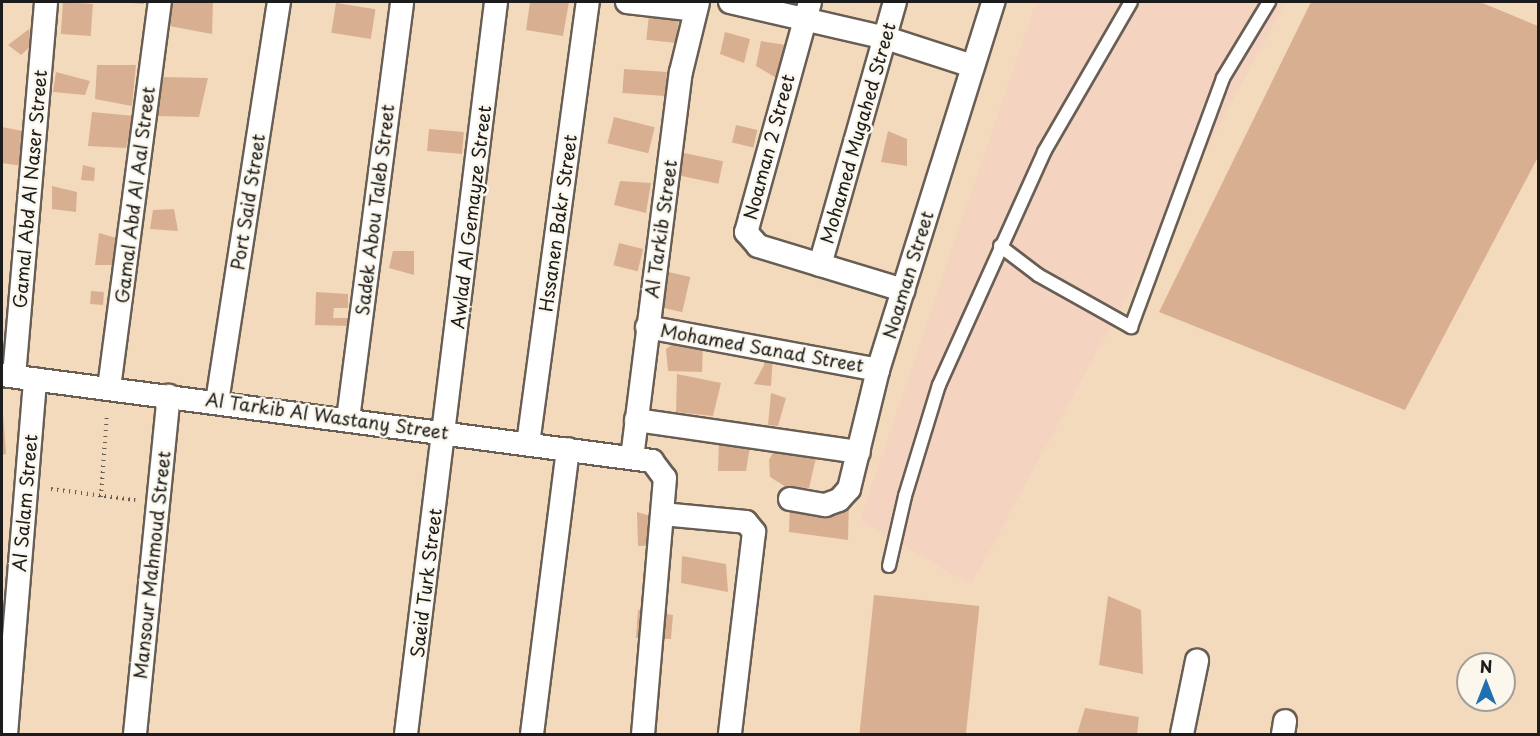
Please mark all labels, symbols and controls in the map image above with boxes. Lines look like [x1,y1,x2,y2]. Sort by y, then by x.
street label: Mohamed Mugahed Street [816,20,900,246]
street label: Gamal Abd Al Naser Street [9,68,51,310]
street label: Noaman 2 Street [739,71,799,223]
street label: Gamal Abd Al Aal Street [111,84,159,306]
street label: Sadek Abou Taleb Street [351,102,399,318]
street label: Awlad Al Gemayze Street [447,104,495,330]
street label: Port Said Street [226,132,270,272]
street label: Hssanen Bakr Street [535,132,581,314]
street label: Al Tarkib Street [640,158,682,300]
street label: Noaman Street [878,208,938,342]
street label: Mohamed Sanad Street [659,320,865,376]
street label: Al Tarkib Al Wastany Street [202,388,452,444]
street label: Al Salam Street [8,432,42,574]
street label: Mansour Mahmoud Street [129,450,175,680]
street label: Saeid Turk Street [406,506,446,660]
north arrow [1456,652,1516,712]
text: N [1480,654,1492,678]

